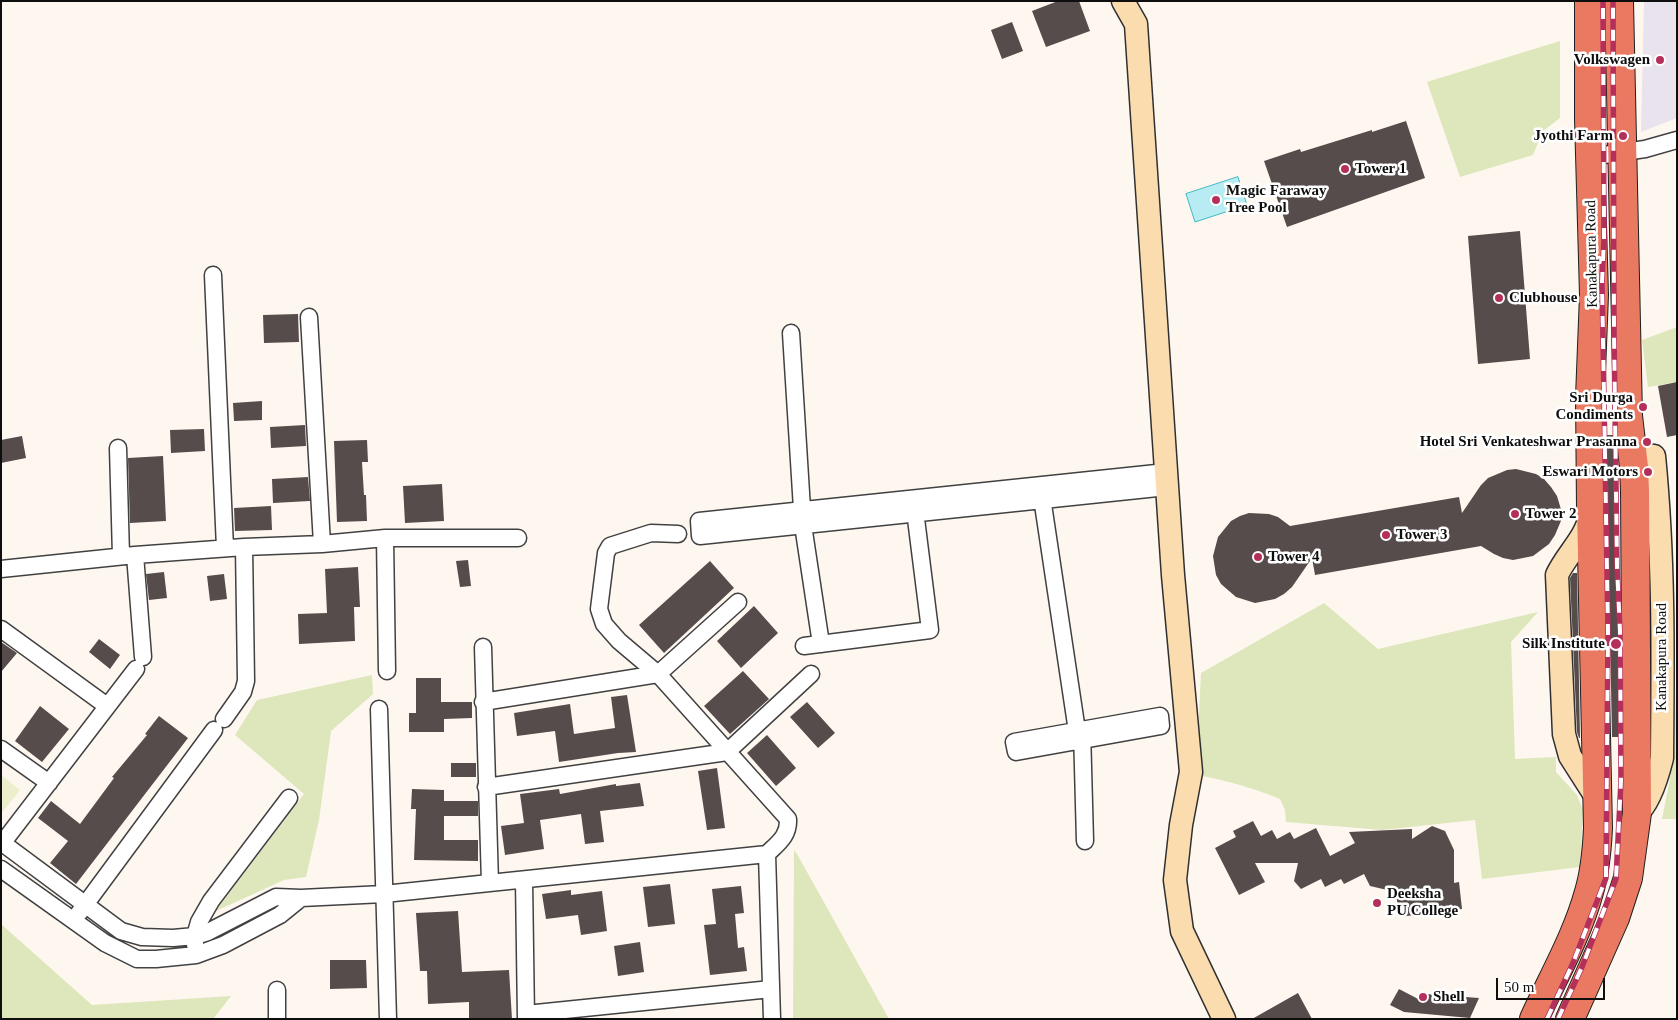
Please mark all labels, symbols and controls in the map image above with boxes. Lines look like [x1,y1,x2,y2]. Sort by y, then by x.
place label: Volkswagen [1574,51,1650,69]
marker: Volkswagen [1654,54,1666,66]
place label: Jyothi Farm [1533,127,1613,145]
marker: Jyothi Farm [1617,130,1629,142]
place label: Tower 1 [1355,160,1407,178]
marker: Tower 1 [1339,163,1351,175]
place label: Magic Faraway Tree Pool [1226,182,1326,217]
marker: Magic Faraway Tree Pool [1210,194,1222,206]
street label: Kanakapura Road [1582,200,1602,308]
place label: Clubhouse [1509,289,1577,307]
marker: Clubhouse [1493,292,1505,304]
place label: Sri Durga Condiments [1555,389,1633,424]
marker: Sri Durga Condiments [1637,401,1649,413]
place label: Hotel Sri Venkateshwar Prasanna [1420,433,1637,451]
marker: Hotel Sri Venkateshwar Prasanna [1641,436,1653,448]
place label: Eswari Motors [1543,463,1638,481]
marker: Eswari Motors [1642,466,1654,478]
place label: Tower 2 [1525,505,1577,523]
marker: Tower 2 [1509,508,1521,520]
place label: Tower 3 [1396,526,1448,544]
marker: Tower 3 [1380,529,1392,541]
place label: Tower 4 [1268,548,1320,566]
marker: Tower 4 [1252,551,1264,563]
street label: Kanakapura Road [1653,603,1671,711]
place label: Silk Institute [1522,635,1605,653]
marker: Silk Institute [1609,637,1623,651]
place label: Deeksha PU College [1387,885,1458,920]
marker: Deeksha PU College [1371,897,1383,909]
scale bar [1498,968,1607,1000]
text: 50 m [1504,979,1534,995]
place label: Shell [1433,988,1465,1006]
marker: Shell [1417,991,1429,1003]

